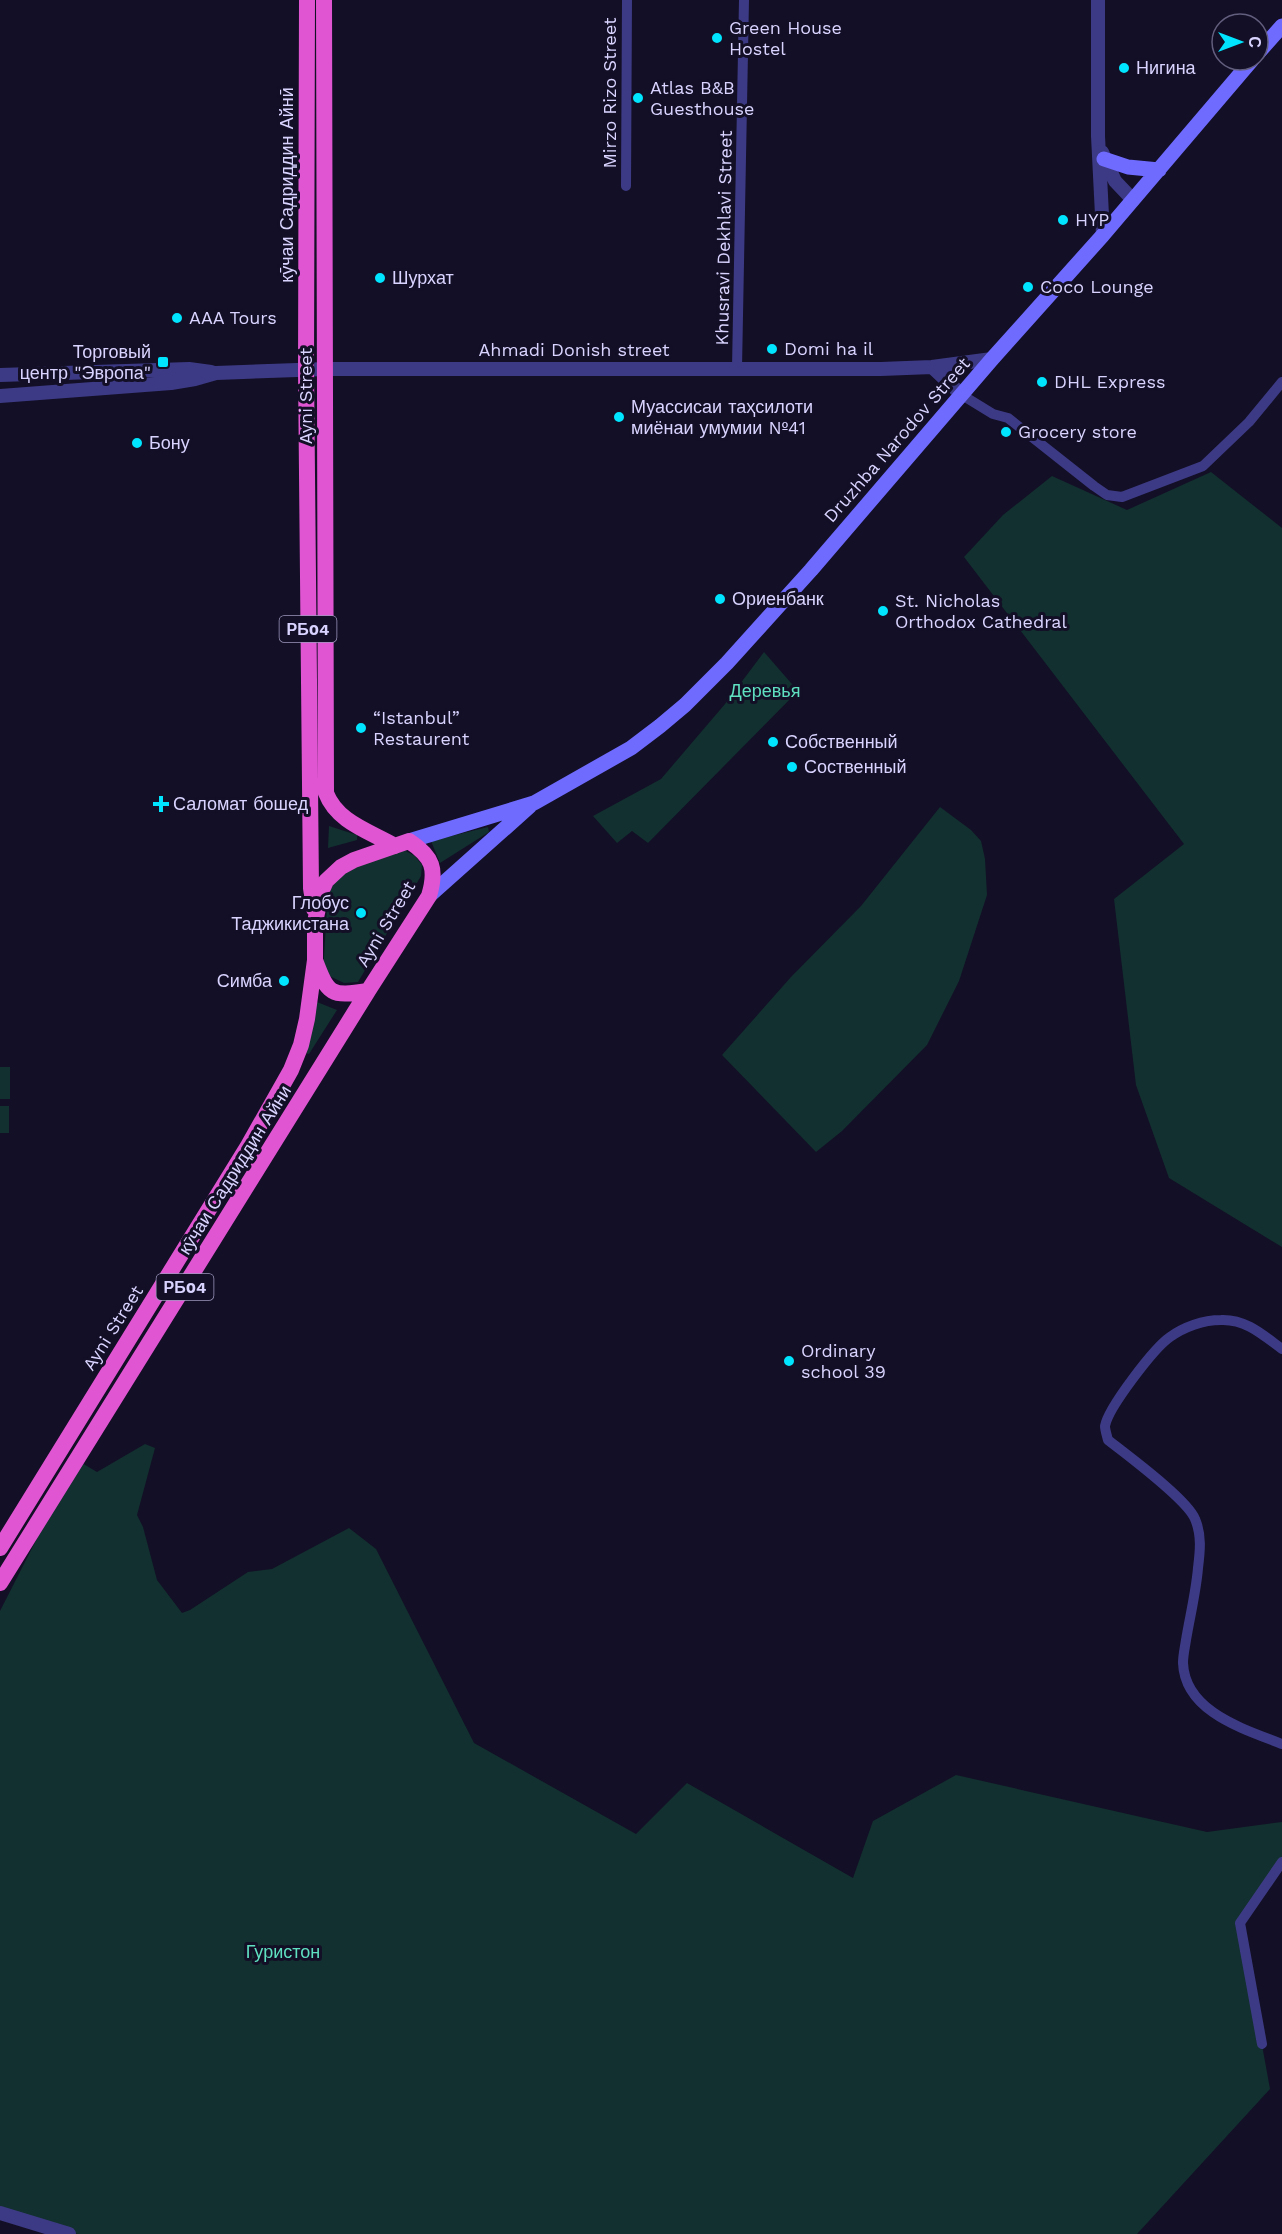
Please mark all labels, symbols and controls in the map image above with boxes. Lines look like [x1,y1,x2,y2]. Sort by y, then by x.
north arrow [1210,12,1270,72]
street label: Mirzo Rizo Street [599,17,620,169]
place label: Green House Hostel [729,17,842,59]
marker: Green House Hostel [710,31,724,45]
text: С [1245,36,1264,48]
place label: Нигина [1136,57,1197,78]
marker: Нигина [1117,61,1131,75]
place label: Atlas B&B Guesthouse [650,77,754,119]
street label: кӯчаи Садриддин Айнӣ [276,87,297,283]
marker: Atlas B&B Guesthouse [631,91,645,105]
street label: Khusravi Dekhlavi Street [711,130,736,346]
place label: HYP [1075,209,1109,230]
marker: HYP [1056,213,1070,227]
place label: Шурхат [392,267,454,288]
marker: Шурхат [373,271,387,285]
place label: Coco Lounge [1040,276,1154,297]
marker: Coco Lounge [1021,280,1035,294]
place label: AAA Tours [189,307,277,328]
marker: AAA Tours [170,311,184,325]
place label: Domi ha il [784,338,874,359]
street label: Ahmadi Donish street [478,339,670,360]
place label: Торговый центр "Эвропа" [20,341,151,383]
marker: Domi ha il [765,342,779,356]
street label: Ayni Street [295,347,316,444]
street label: Druzhba Narodov Street [819,353,974,526]
marker: Торговый центр "Эвропа" [156,355,170,369]
place label: DHL Express [1054,371,1165,392]
marker: DHL Express [1035,375,1049,389]
place label: Муассисаи таҳсилоти миёнаи умумии №41 [631,396,813,438]
marker: Муассисаи таҳсилоти миёнаи умумии №41 [612,410,626,424]
place label: Grocery store [1018,421,1137,442]
marker: Grocery store [999,425,1013,439]
place label: Бону [149,432,190,453]
marker: Бону [130,436,144,450]
place label: Ориенбанк [732,588,824,609]
place label: St. Nicholas Orthodox Cathedral [895,590,1068,632]
marker: Ориенбанк [713,592,727,606]
marker: St. Nicholas Orthodox Cathedral [876,604,890,618]
road number: РБ04 [280,616,336,642]
park label: Деревья [730,680,800,701]
place label: “Istanbul” Restaurent [373,707,470,749]
marker: “Istanbul” Restaurent [354,721,368,735]
place label: Собственный [785,731,898,752]
marker: Собственный [766,735,780,749]
place label: Соственный [804,756,907,777]
marker: Соственный [785,760,799,774]
place label: Саломат бошед [173,793,309,814]
marker: Саломат бошед [154,797,168,811]
street label: Ayni Street [352,877,420,971]
place label: Глобус Таджикистана [231,892,350,934]
marker: Глобус Таджикистана [354,906,368,920]
place label: Симба [217,970,273,991]
marker: Симба [277,974,291,988]
street label: кӯчаи Садриддин Айни [174,1081,295,1258]
road number: РБ04 [156,1274,213,1300]
street label: Ayni Street [78,1281,147,1374]
place label: Ordinary school 39 [801,1340,886,1382]
marker: Ordinary school 39 [782,1354,796,1368]
park label: Гуристон [246,1941,320,1962]

